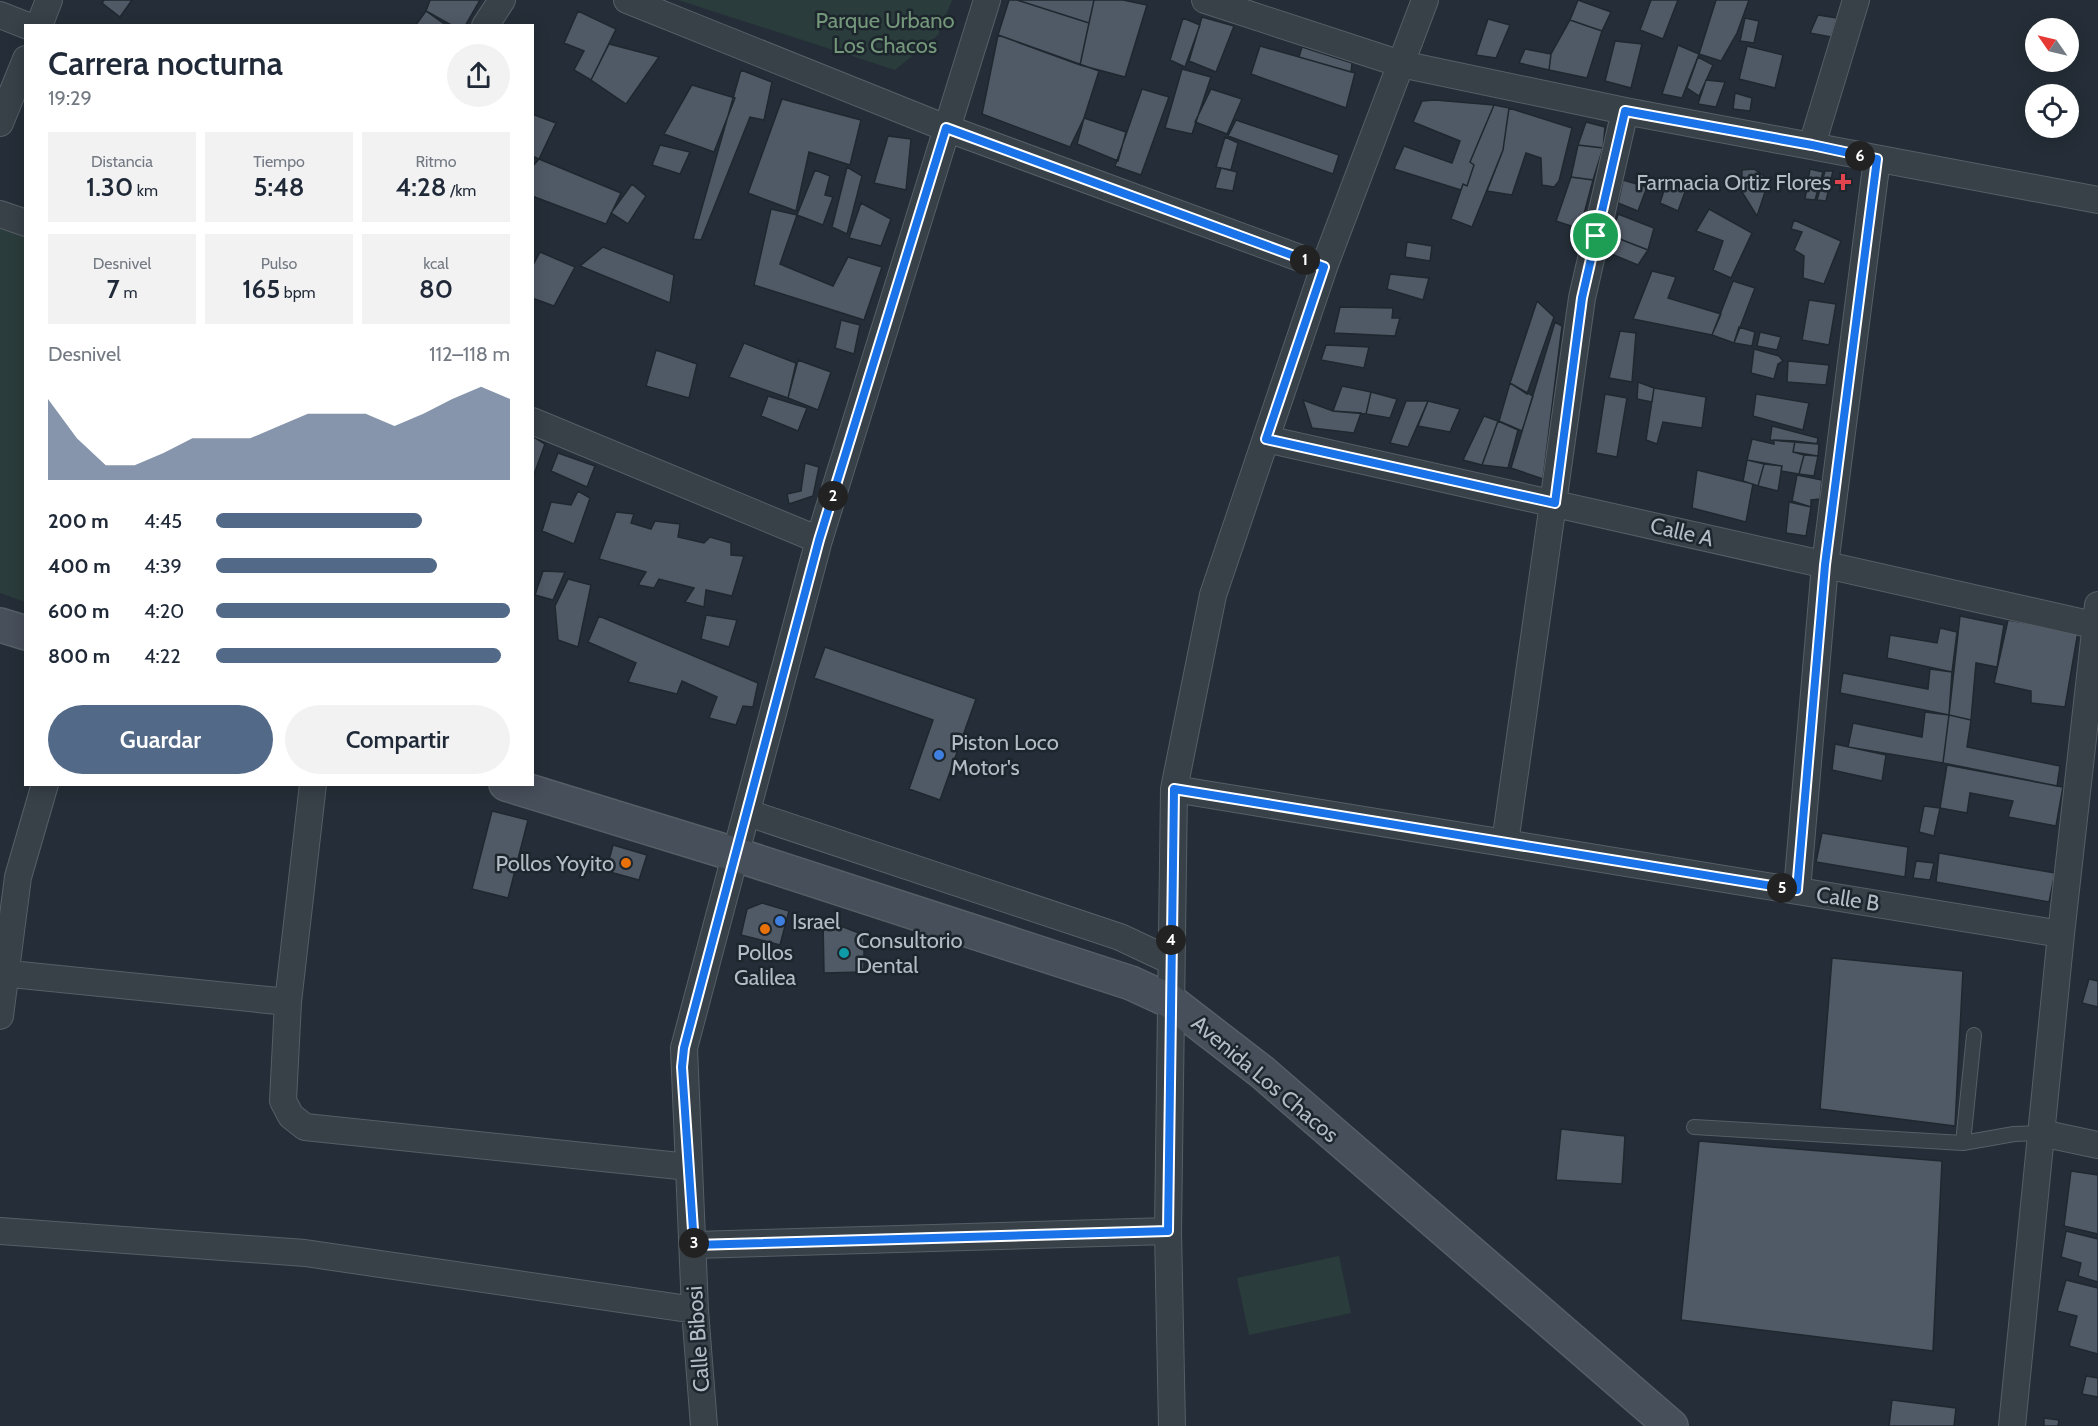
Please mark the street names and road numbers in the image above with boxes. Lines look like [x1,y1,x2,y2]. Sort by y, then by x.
street label: Calle A [1648,512,1717,552]
street label: Calle B [1814,881,1882,917]
street label: Avenida Los Chacos [1186,1010,1344,1148]
street label: Calle Bibosi [681,1285,715,1393]

